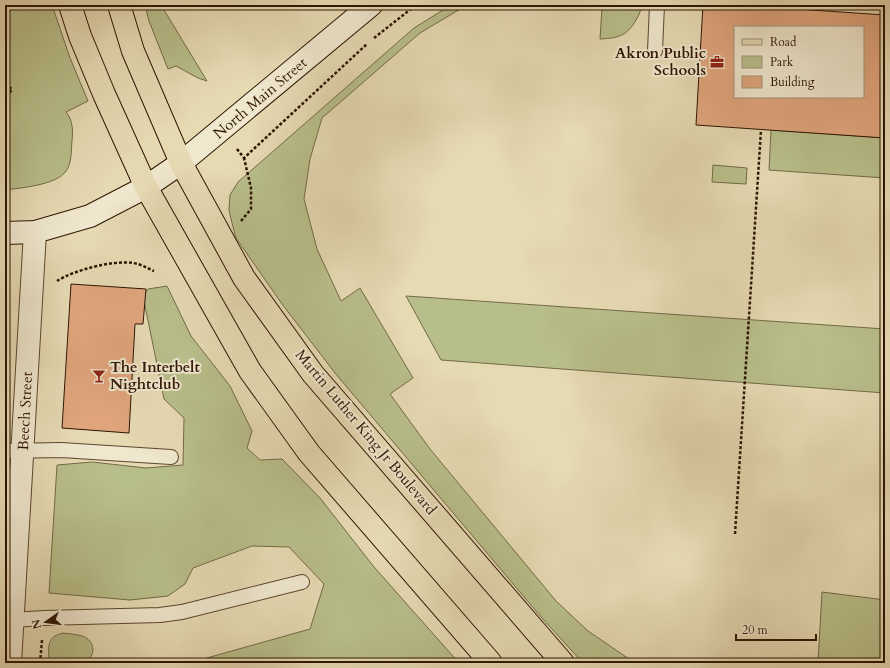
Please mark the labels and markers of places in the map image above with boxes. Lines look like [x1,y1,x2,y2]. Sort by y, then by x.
place label: Akron Public Schools [615,43,706,80]
office icon: Akron Public Schools [709,54,725,70]
place label: The Interbelt Nightclub [110,357,200,394]
bar icon: The Interbelt Nightclub [91,368,107,384]

